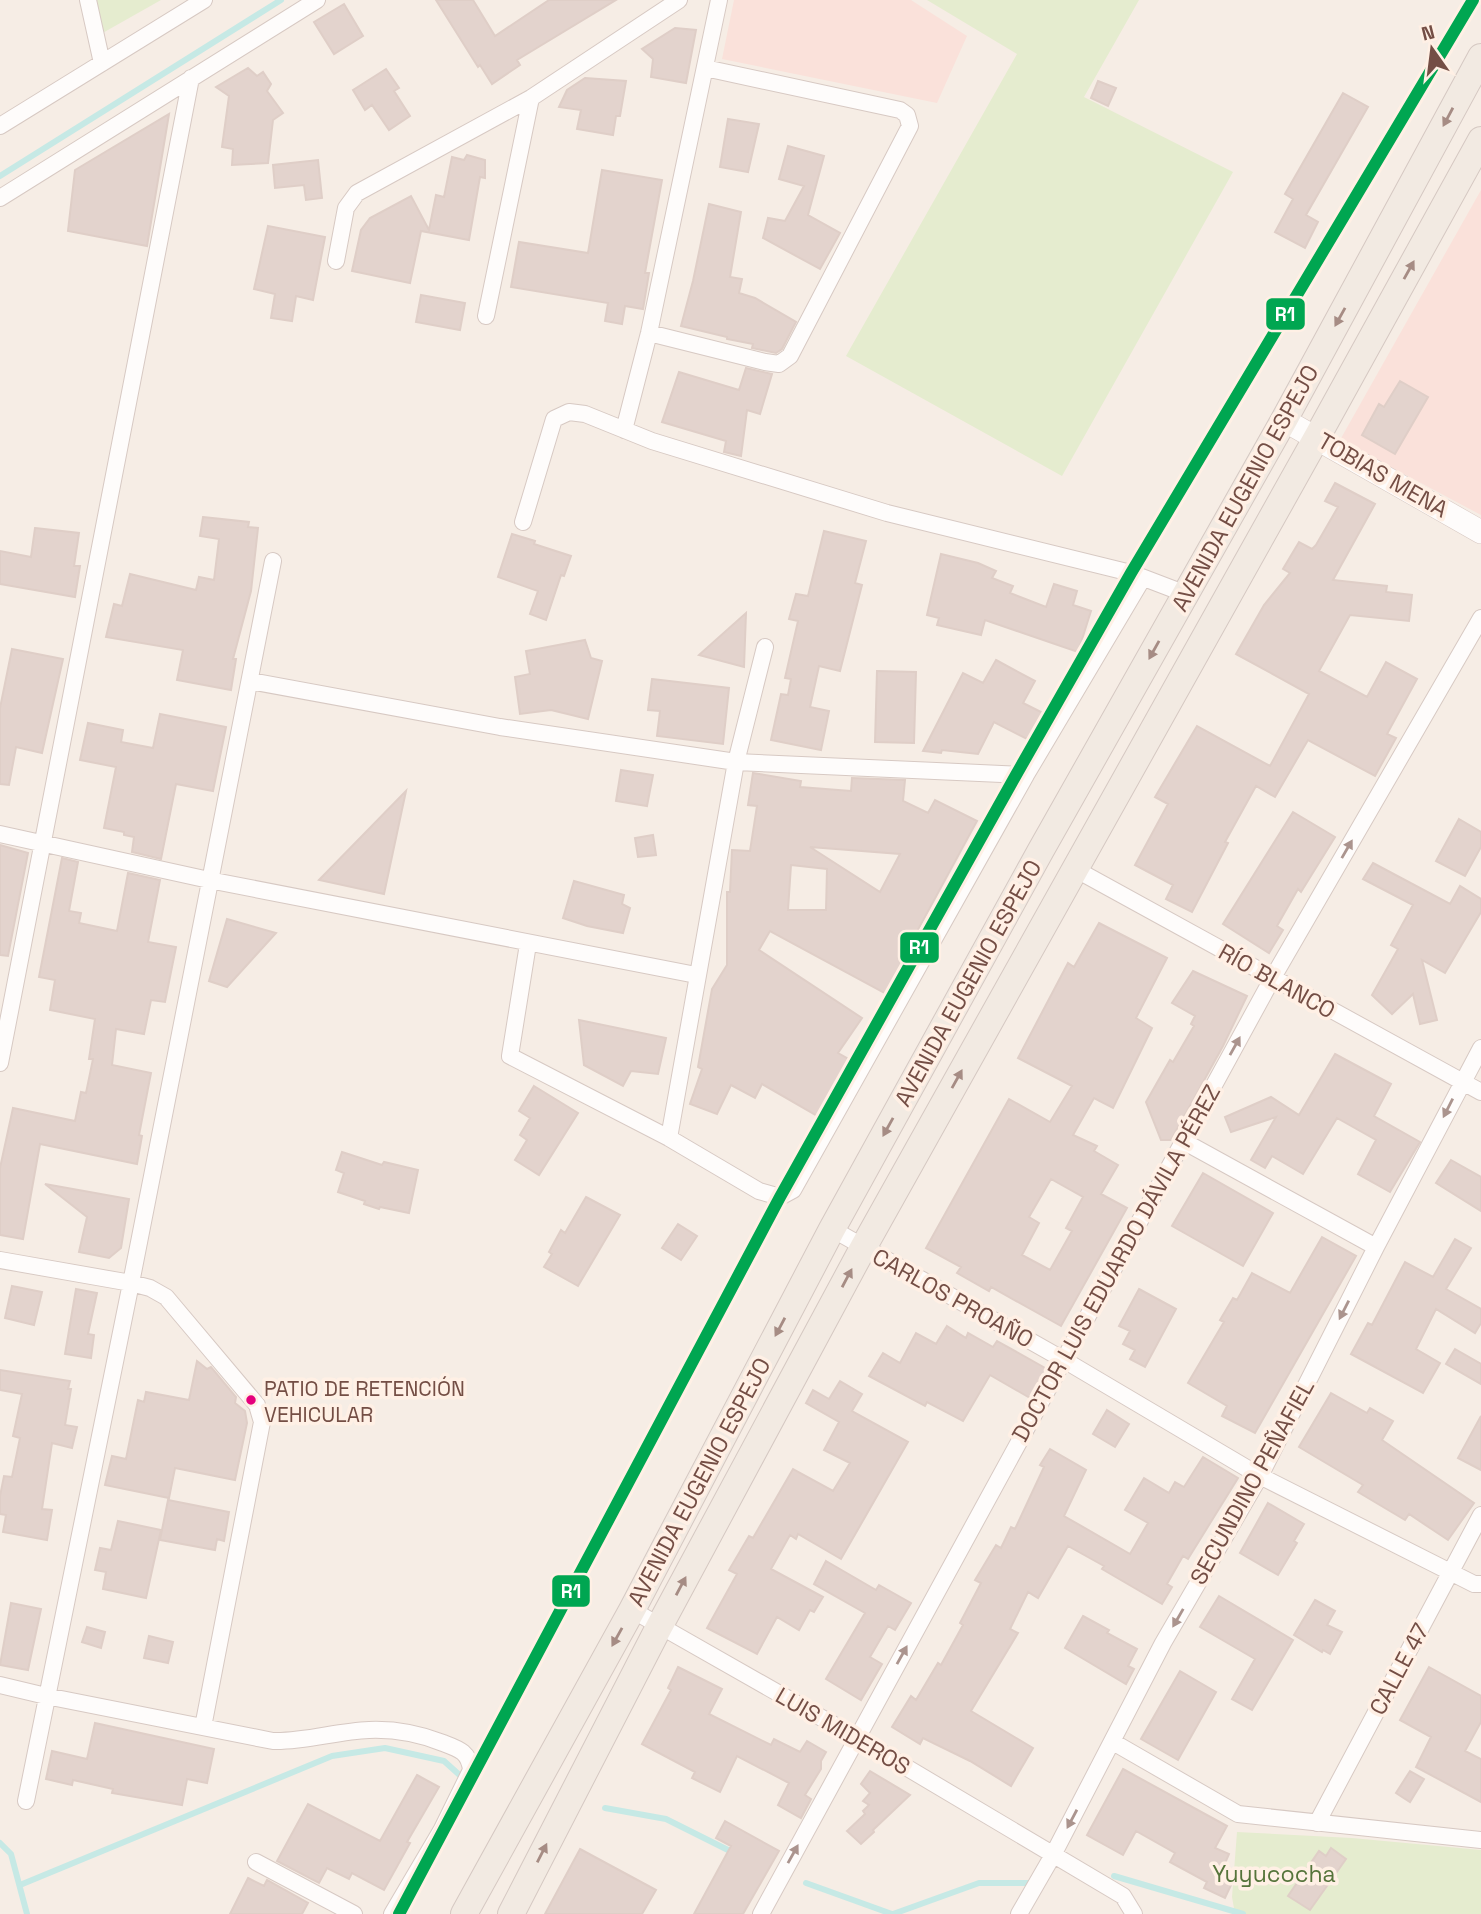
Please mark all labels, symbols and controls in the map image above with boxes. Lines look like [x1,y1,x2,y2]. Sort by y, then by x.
north arrow [1397,14,1467,84]
text: N [1419,19,1437,47]
one-way arrow [1443,107,1454,127]
one-way arrow [1404,260,1415,280]
line badge: R1 [1265,297,1306,331]
text: R1 [1275,302,1295,327]
one-way arrow [1334,307,1346,326]
street label: AVENIDA EUGENIO ESPEJO [1165,359,1325,617]
street label: TOBIAS MENA [1312,426,1454,524]
one-way arrow [1148,640,1160,660]
one-way arrow [1341,839,1354,858]
street label: AVENIDA EUGENIO ESPEJO [888,854,1048,1112]
line badge: R1 [899,931,940,964]
text: R1 [909,935,929,960]
street label: RÍO BLANCO [1213,937,1341,1025]
one-way arrow [1229,1037,1241,1056]
one-way arrow [951,1070,963,1089]
street label: DOCTOR LUIS EDUARDO DÁVILA PÉREZ [1005,1079,1227,1447]
one-way arrow [1442,1098,1454,1118]
one-way arrow [882,1117,894,1137]
street label: CARLOS PROAÑO [867,1241,1039,1355]
one-way arrow [841,1268,853,1288]
one-way arrow [1339,1300,1350,1320]
one-way arrow [775,1317,786,1337]
street label: AVENIDA EUGENIO ESPEJO [621,1352,777,1612]
street label: SECUNDINO PEÑAFIEL [1183,1374,1321,1590]
place label: PATIO DE RETENCIÓN VEHICULAR [264,1375,465,1428]
marker: PATIO DE RETENCIÓN VEHICULAR [244,1393,258,1407]
line badge: R1 [551,1574,591,1608]
one-way arrow [675,1577,687,1596]
text: R1 [561,1579,581,1604]
one-way arrow [1172,1608,1184,1628]
street label: CALLE 47 [1362,1618,1436,1720]
one-way arrow [611,1627,623,1647]
one-way arrow [896,1644,908,1664]
street label: LUIS MIDEROS [770,1680,916,1782]
one-way arrow [1066,1810,1078,1829]
one-way arrow [536,1844,548,1863]
one-way arrow [787,1844,799,1864]
park label: Yuyucocha [1212,1859,1336,1889]

